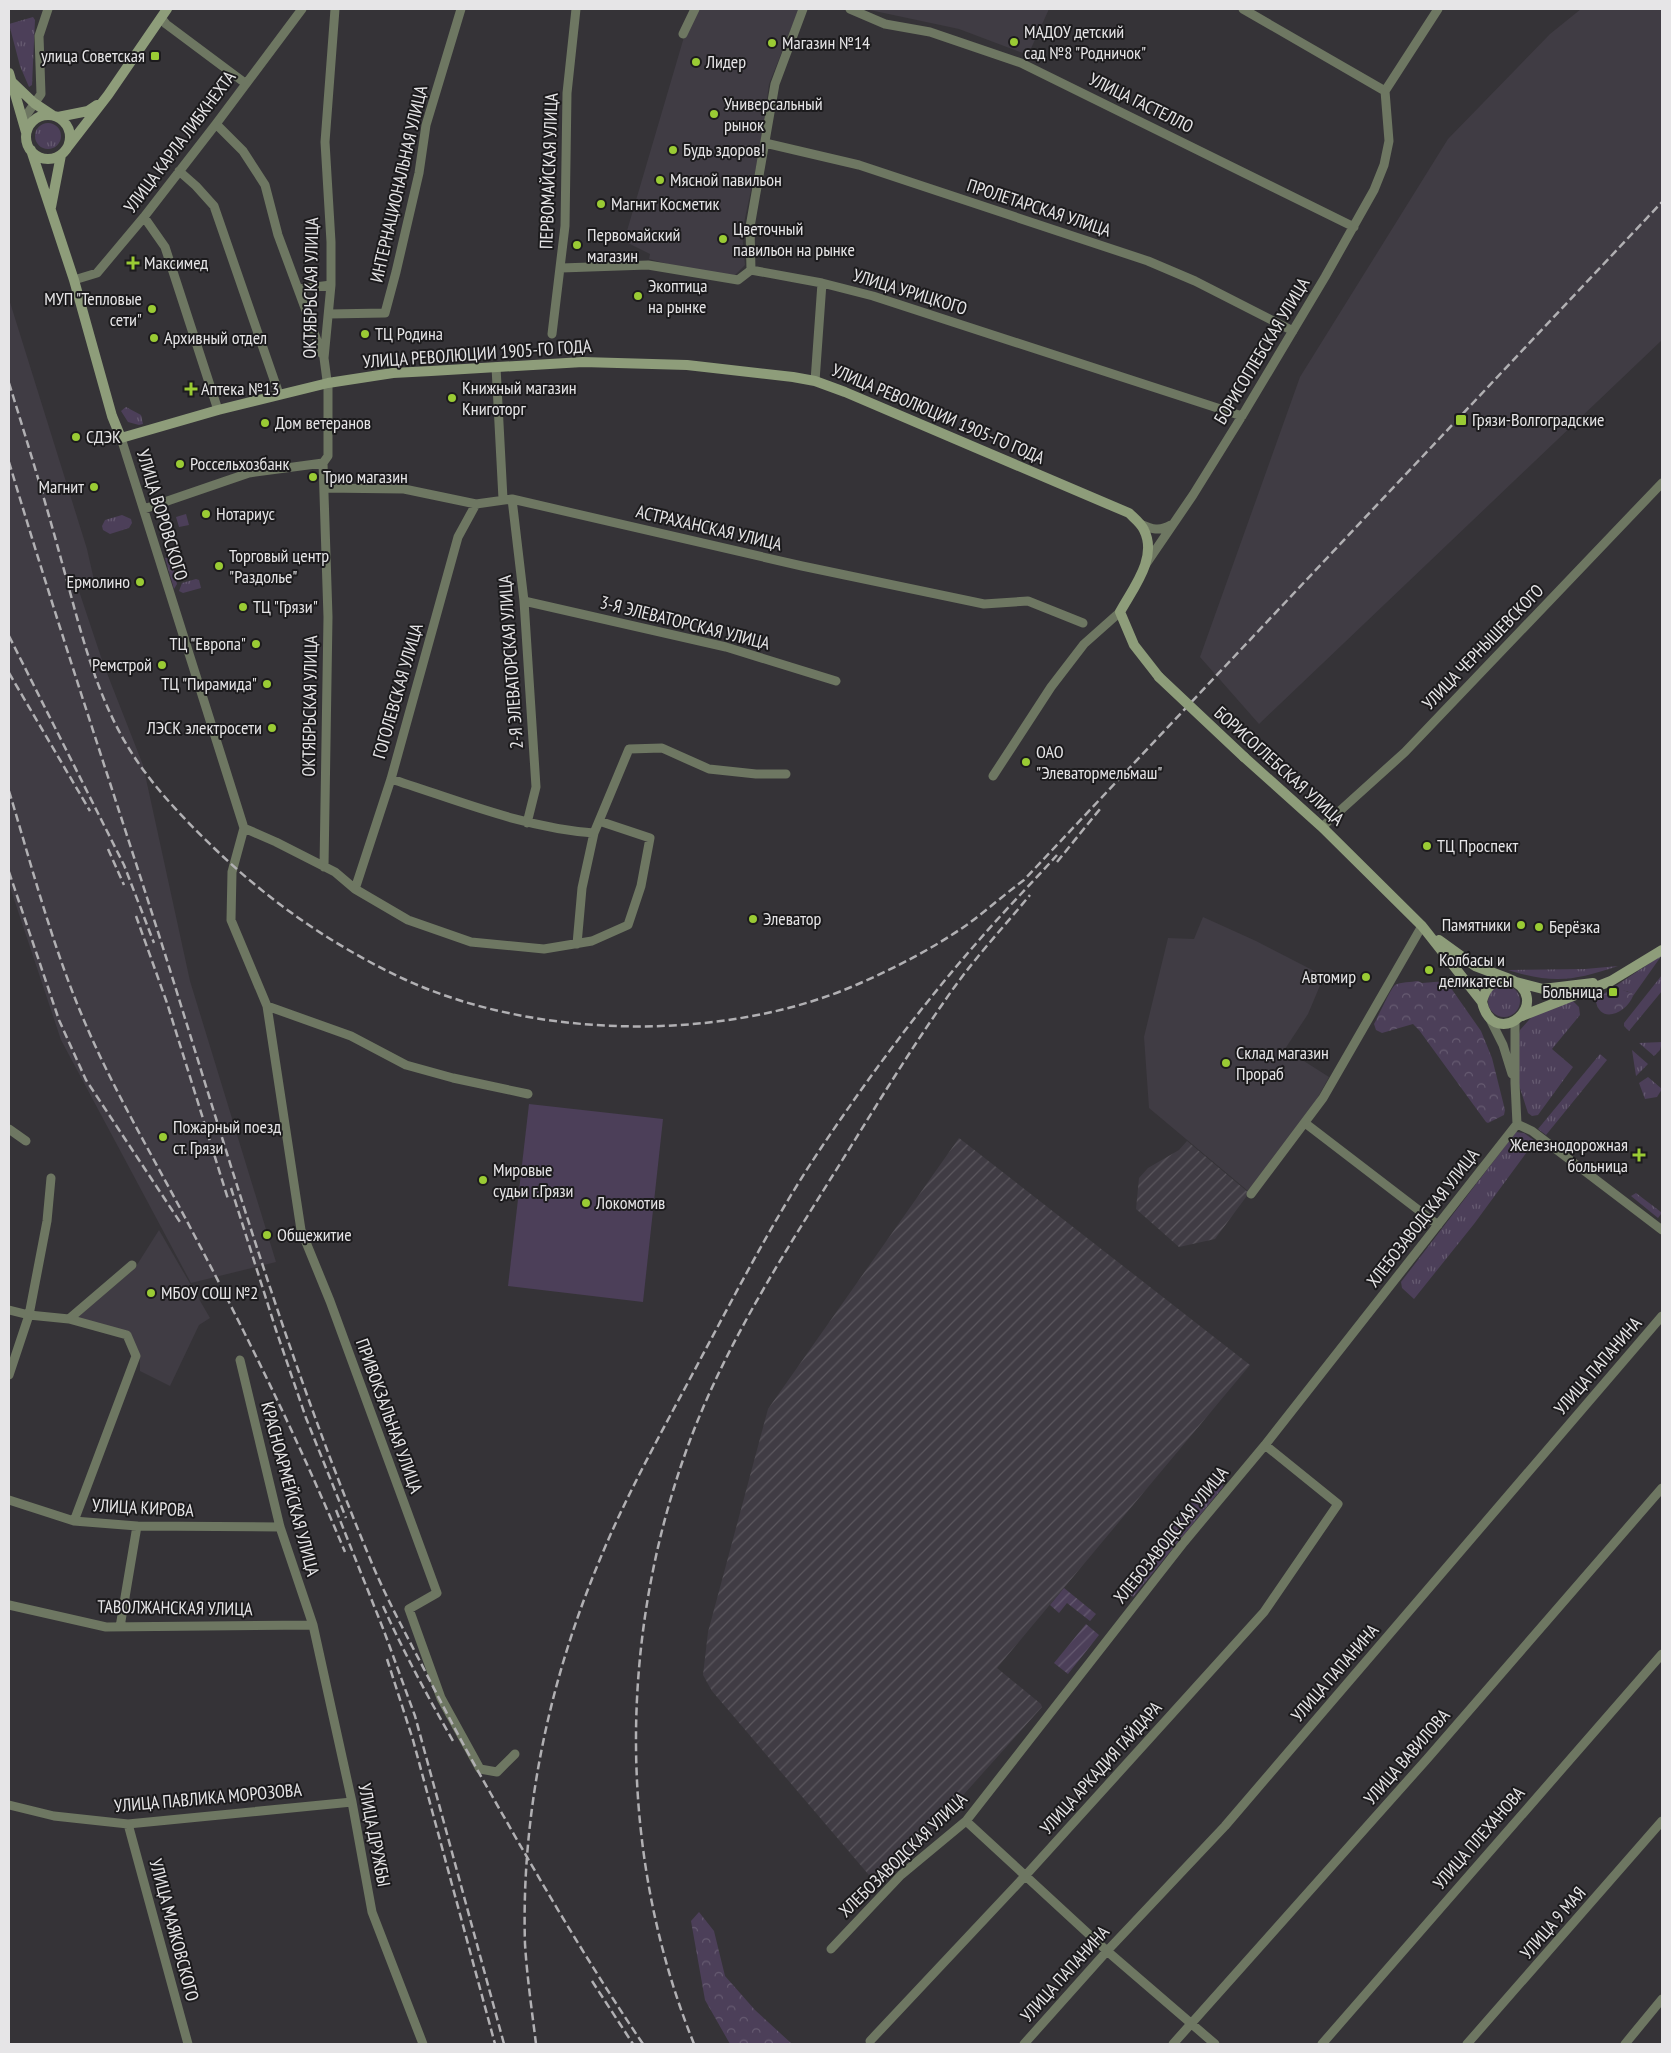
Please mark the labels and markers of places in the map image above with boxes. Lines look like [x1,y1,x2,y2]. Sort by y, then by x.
place label: МАДОУ детский сад №8 "Родничок" [1024,20,1146,64]
place label: Магазин №14 [782,31,870,54]
marker: МАДОУ детский сад №8 "Родничок" [1008,36,1020,48]
marker: Магазин №14 [766,37,778,49]
place label: улица Советская [41,44,145,67]
marker: улица Советская [149,50,161,62]
place label: Лидер [705,50,746,73]
marker: Лидер [690,56,702,68]
place label: Универсальный рынок [724,92,823,136]
marker: Универсальный рынок [708,108,720,120]
place label: Будь здоров! [683,138,765,161]
marker: Будь здоров! [667,144,679,156]
place label: Мясной павильон [670,168,782,191]
marker: Мясной павильон [654,174,666,186]
place label: Магнит Косметик [611,192,720,215]
marker: Магнит Косметик [595,198,607,210]
place label: Цветочный павильон на рынке [733,217,855,261]
place label: Первомайский магазин [587,223,680,267]
marker: Цветочный павильон на рынке [717,233,729,245]
marker: Первомайский магазин [571,239,583,251]
place label: Максимед [144,251,208,274]
marker: Максимед [126,256,140,270]
place label: Экоптица на рынке [648,274,708,318]
place label: МУП "Тепловые сети" [44,287,142,331]
marker: Экоптица на рынке [632,290,644,302]
marker: МУП "Тепловые сети" [146,303,158,315]
place label: ТЦ Родина [375,322,443,345]
place label: Архивный отдел [164,326,267,349]
marker: ТЦ Родина [359,328,371,340]
marker: Архивный отдел [148,332,160,344]
place label: Книжный магазин Книготорг [462,376,577,420]
place label: Аптека №13 [201,377,279,400]
marker: Аптека №13 [185,383,197,395]
marker: Книжный магазин Книготорг [446,392,458,404]
place label: Грязи-Волгоградские [1472,408,1605,431]
place label: Дом ветеранов [275,411,371,434]
marker: Грязи-Волгоградские [1454,413,1468,427]
marker: Дом ветеранов [259,417,271,429]
place label: СДЭК [86,425,121,448]
marker: СДЭК [70,431,82,443]
place label: Россельхозбанк [190,452,289,475]
marker: Россельхозбанк [174,458,186,470]
place label: Трио магазин [323,465,408,488]
marker: Трио магазин [307,471,319,483]
place label: Магнит [39,475,84,498]
marker: Магнит [88,481,100,493]
place label: Нотариус [216,502,276,525]
marker: Нотариус [200,508,212,520]
place label: Торговый центр "Раздолье" [229,544,329,588]
marker: Торговый центр "Раздолье" [213,560,225,572]
place label: Ермолино [66,570,130,593]
marker: Ермолино [134,576,146,588]
place label: ТЦ "Грязи" [253,595,318,618]
marker: ТЦ "Грязи" [237,601,249,613]
place label: ТЦ "Европа" [169,632,246,655]
marker: ТЦ "Европа" [250,638,262,650]
place label: Ремстрой [92,653,152,676]
marker: Ремстрой [156,659,168,671]
place label: ТЦ "Пирамида" [161,672,257,695]
marker: ТЦ "Пирамида" [261,678,273,690]
place label: ЛЭСК электросети [146,716,262,739]
marker: ЛЭСК электросети [266,722,278,734]
place label: ОАО "Элеватормельмаш" [1036,740,1163,784]
marker: ОАО "Элеватормельмаш" [1020,756,1032,768]
place label: ТЦ Проспект [1437,834,1518,857]
marker: ТЦ Проспект [1421,840,1433,852]
place label: Элеватор [763,907,821,930]
marker: Элеватор [747,913,759,925]
place label: Памятники [1442,913,1511,936]
place label: Берёзка [1549,915,1600,938]
marker: Памятники [1515,919,1527,931]
marker: Берёзка [1533,921,1545,933]
place label: Колбасы и деликатесы [1439,948,1512,992]
marker: Колбасы и деликатесы [1423,964,1435,976]
place label: Автомир [1302,965,1356,988]
marker: Автомир [1360,971,1372,983]
place label: Больница [1542,980,1603,1003]
marker: Больница [1607,986,1619,998]
place label: Склад магазин Прораб [1236,1041,1329,1085]
marker: Склад магазин Прораб [1220,1057,1232,1069]
place label: Пожарный поезд ст. Грязи [173,1115,281,1159]
marker: Пожарный поезд ст. Грязи [157,1131,169,1143]
place label: Железнодорожная больница [1509,1133,1628,1177]
marker: Железнодорожная больница [1632,1148,1646,1162]
place label: Мировые судьи г.Грязи [493,1158,573,1202]
marker: Мировые судьи г.Грязи [477,1174,489,1186]
place label: Локомотив [595,1191,665,1214]
marker: Локомотив [580,1197,592,1209]
place label: Общежитие [277,1223,352,1246]
marker: Общежитие [261,1229,273,1241]
place label: МБОУ СОШ №2 [161,1281,258,1304]
marker: МБОУ СОШ №2 [145,1287,157,1299]

